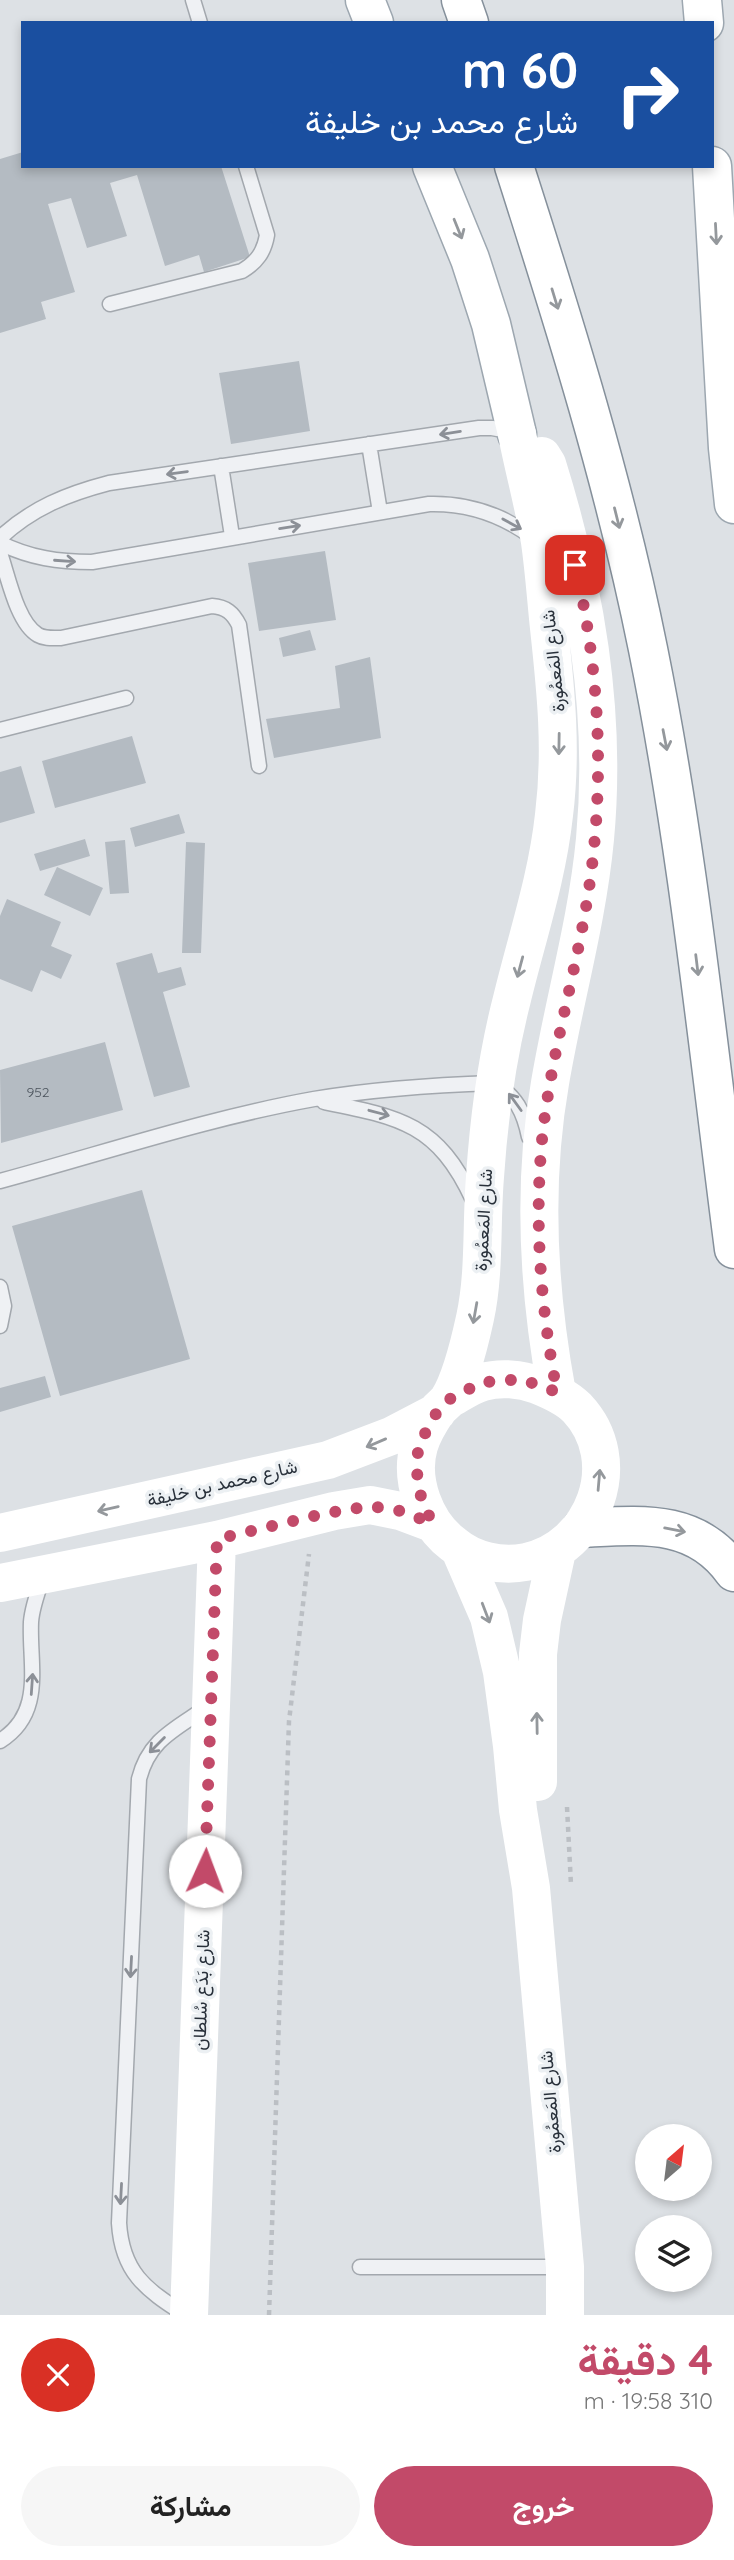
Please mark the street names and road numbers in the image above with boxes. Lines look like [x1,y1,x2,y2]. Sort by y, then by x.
street label: شارع المَعمُورة [536,609,571,713]
street label: شارع المَعمُورة [469,1168,498,1272]
street label: شارع محمد بن خليفة [145,1455,300,1512]
street label: شارع بَدَع سُلطان [187,1929,216,2051]
street label: شارع المَعمُورة [534,2050,567,2154]

